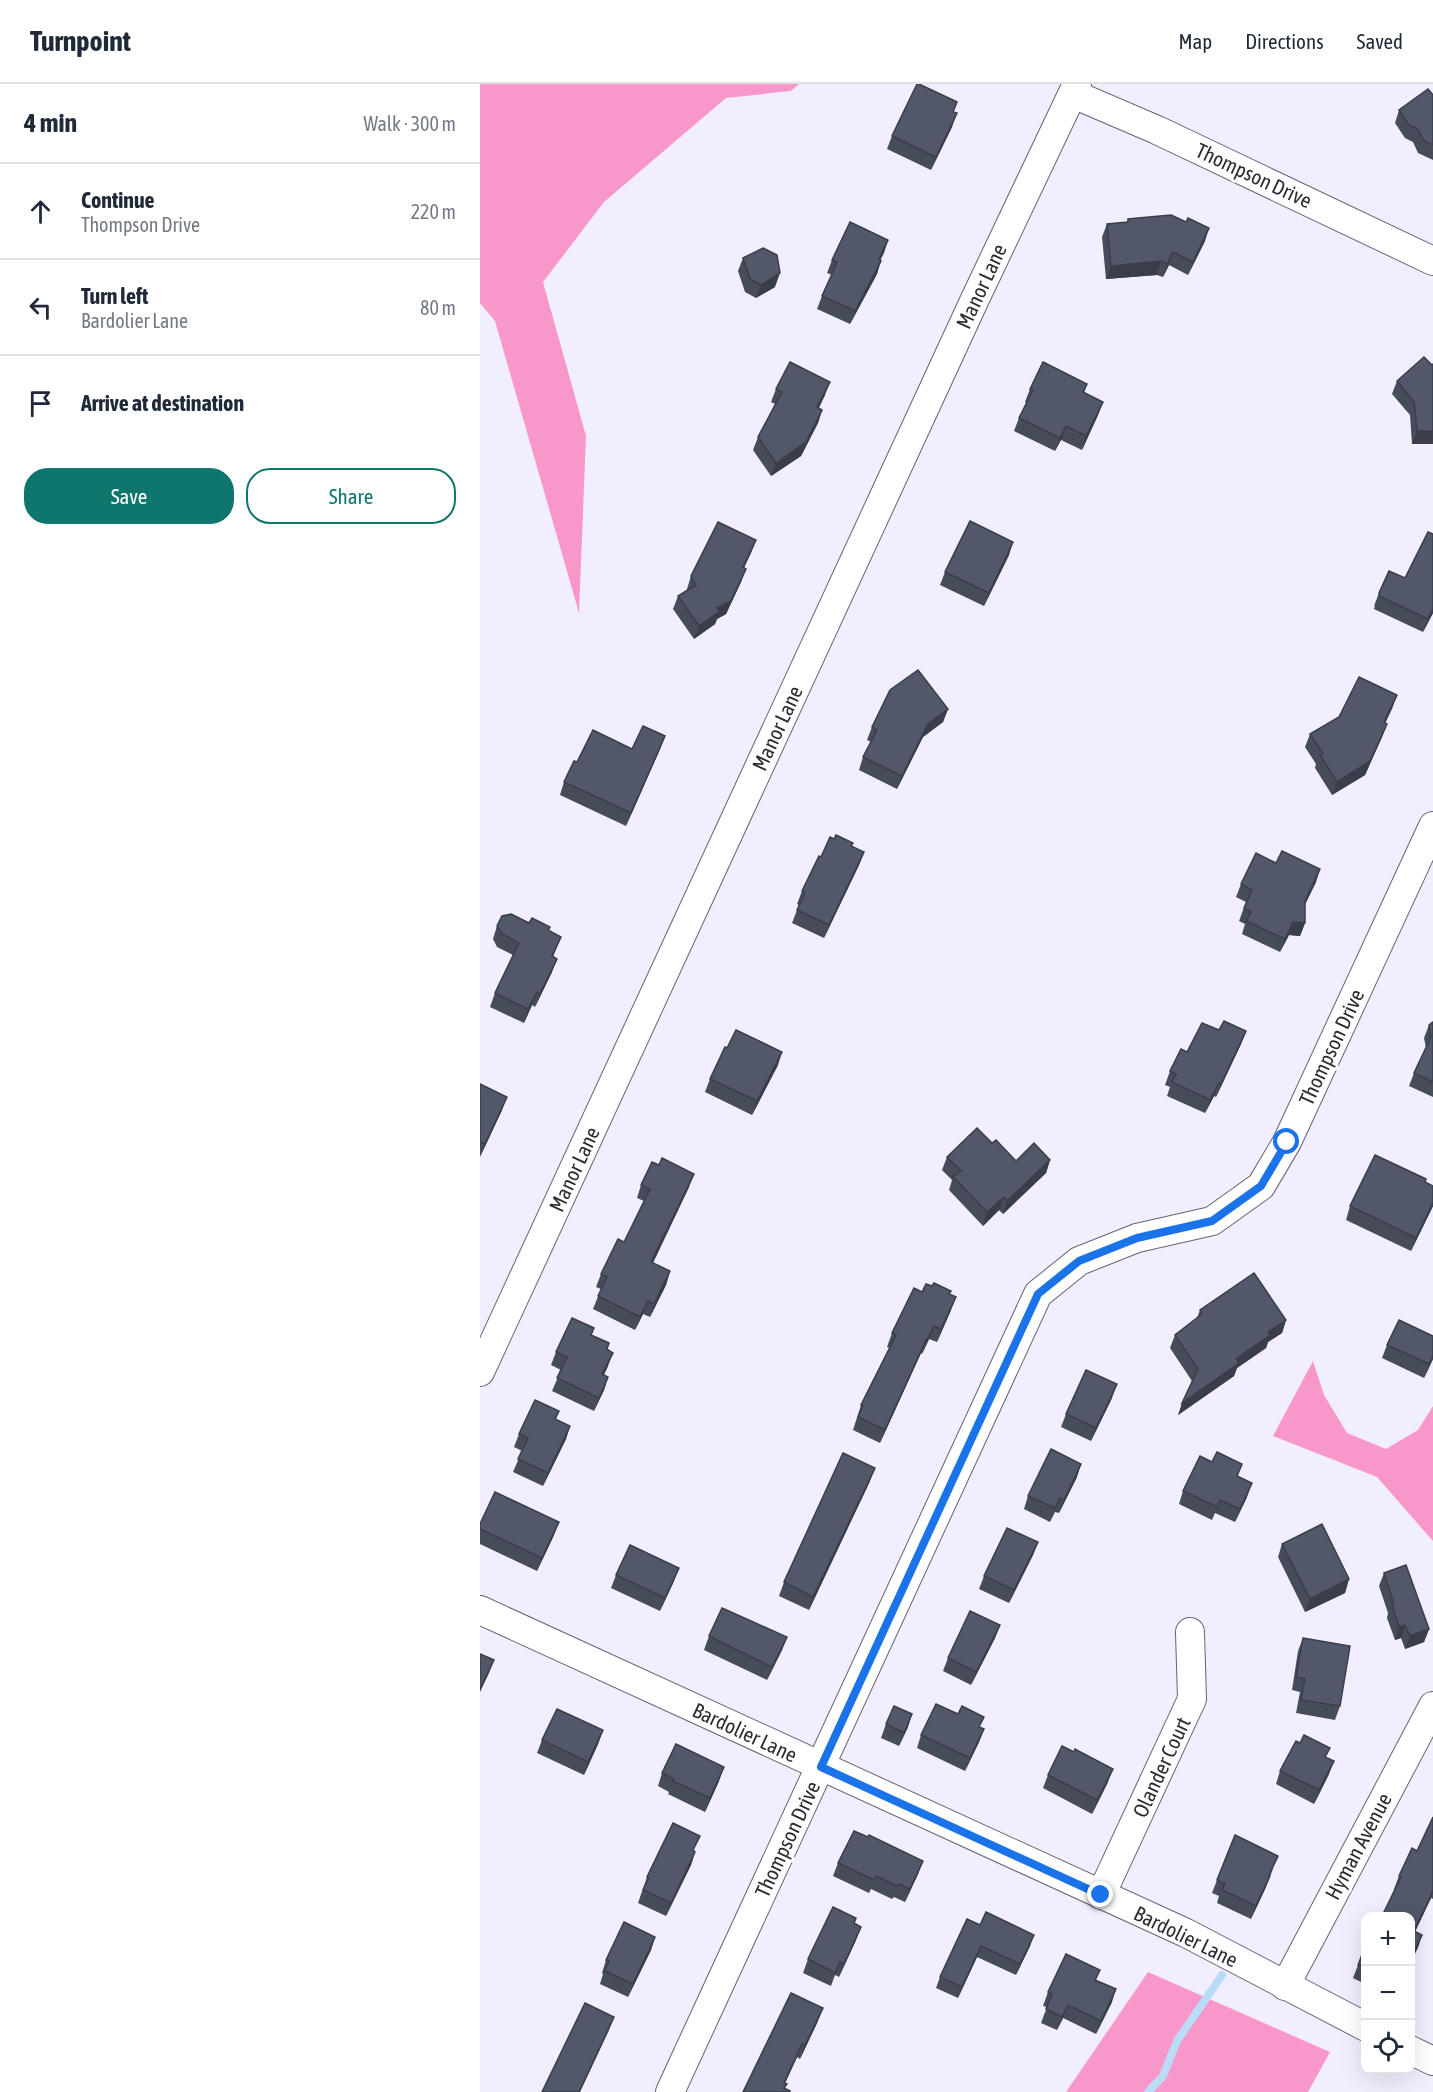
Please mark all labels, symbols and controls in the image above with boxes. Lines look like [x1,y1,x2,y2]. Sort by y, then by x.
text: Turnpoint [30,25,131,57]
text: Map [1178,29,1212,53]
text: Directions [1245,29,1324,53]
text: Saved [1357,29,1403,53]
text: 4 min [24,108,77,138]
text: Walk · 300 m [364,112,456,135]
street label: Thompson Drive [1192,138,1316,212]
text: Continue [81,187,155,213]
icon: ahead [24,195,57,228]
text: 220 m [411,200,456,223]
text: Thompson Drive [81,213,200,236]
street label: Manor Lane [951,240,1011,332]
text: Turn left [81,283,148,309]
icon: left [24,291,57,324]
text: 80 m [420,296,456,319]
text: Bardolier Lane [81,309,188,332]
icon: arrive [24,387,57,420]
text: Arrive at destination [81,390,244,416]
button: Save [24,468,234,524]
button: Share [246,468,456,524]
street label: Manor Lane [747,682,807,774]
street label: Thompson Drive [1294,985,1368,1109]
street label: Manor Lane [544,1123,604,1215]
route start [1273,1128,1299,1154]
street label: Bardolier Lane [689,1697,801,1767]
street label: Olander Court [1127,1713,1195,1821]
street label: Thompson Drive [750,1777,824,1901]
street label: Hyman Avenue [1320,1789,1396,1903]
route end [1087,1881,1113,1907]
street label: Bardolier Lane [1130,1901,1242,1971]
map controls [1361,1912,1415,2074]
button: + [1361,1912,1415,1966]
button: − [1361,1966,1415,2020]
button: locate [1361,2020,1415,2074]

